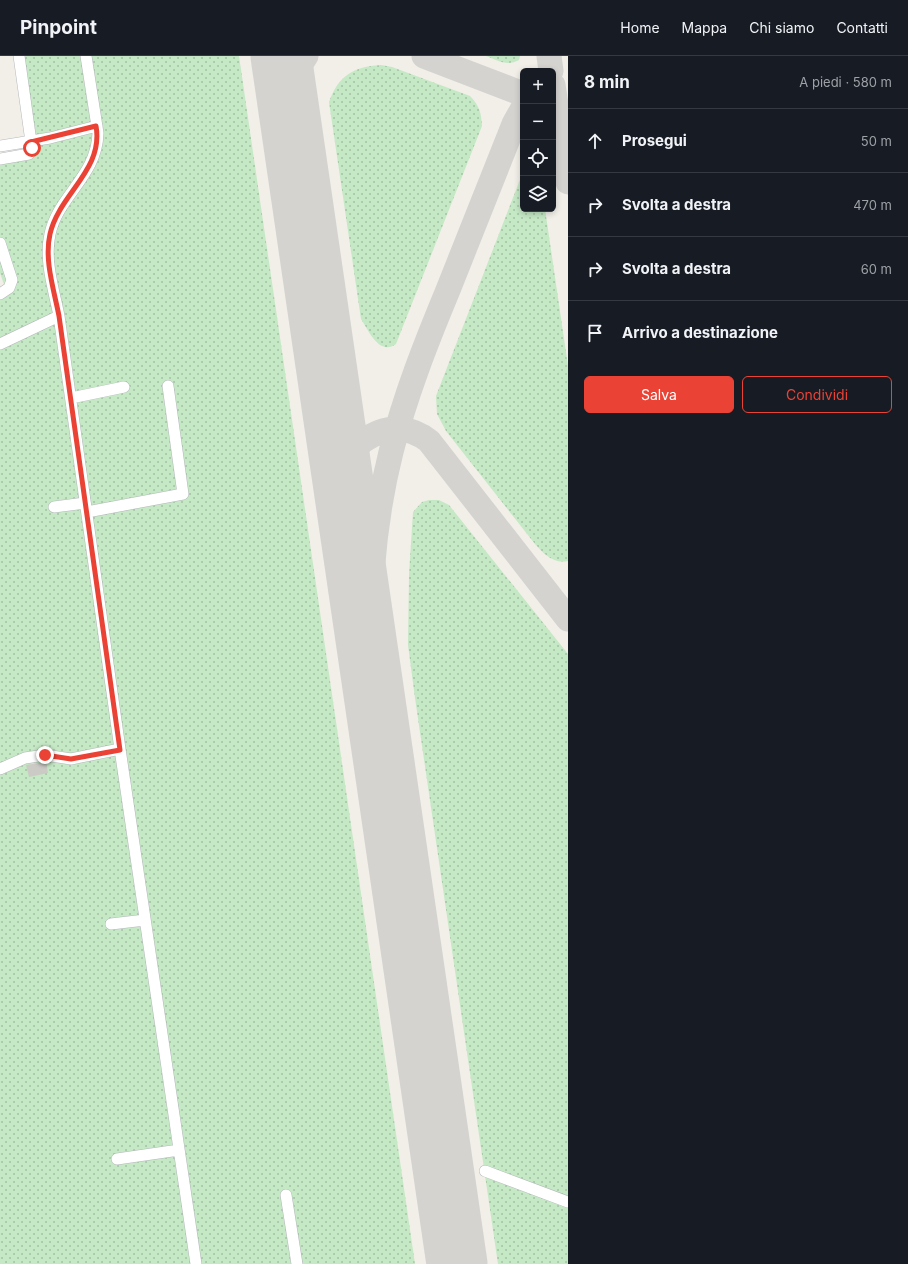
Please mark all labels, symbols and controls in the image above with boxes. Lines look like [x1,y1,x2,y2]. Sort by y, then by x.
text: Pinpoint [20,16,97,39]
text: Home [620,19,660,36]
text: Mappa [682,19,727,36]
text: Chi siamo [749,19,814,36]
text: Contatti [836,19,888,36]
map controls [520,68,556,212]
button: + [520,68,556,104]
text: 8 min [584,72,630,92]
text: A piedi · 580 m [799,74,892,90]
button: − [520,104,556,140]
icon: ahead [584,130,606,152]
text: Prosegui [622,131,687,150]
text: 50 m [861,133,892,149]
route start [23,139,41,157]
button: locate [520,140,556,176]
button: layers [520,176,556,212]
icon: right [584,194,606,216]
text: Svolta a destra [622,195,731,214]
text: 470 m [853,197,892,213]
icon: right [584,258,606,280]
text: Svolta a destra [622,259,731,278]
text: 60 m [861,261,892,277]
icon: arrive [584,322,606,344]
text: Arrivo a destinazione [622,323,778,342]
button: Salva [584,376,734,413]
button: Condividi [742,376,892,413]
route end [36,746,54,764]

